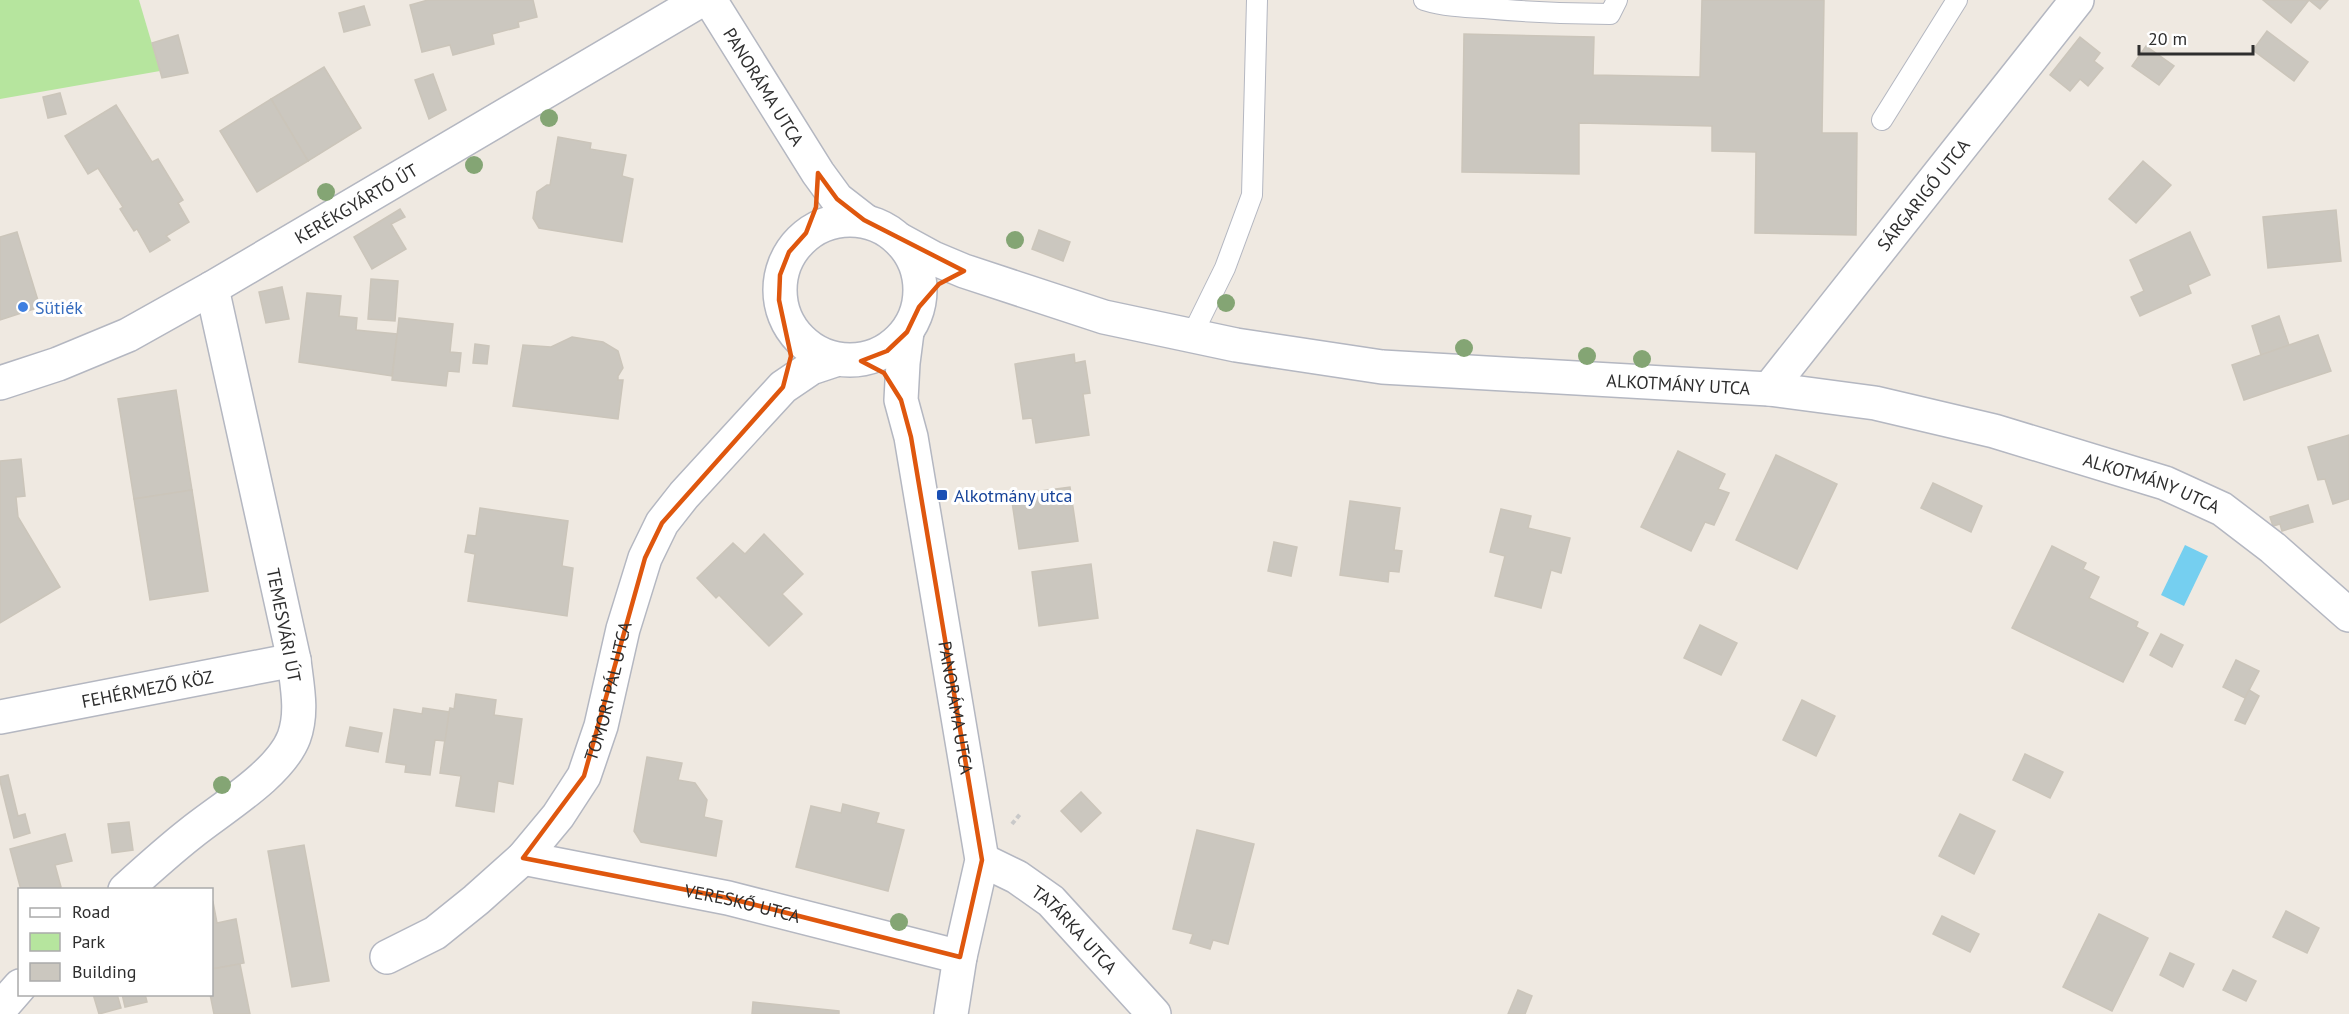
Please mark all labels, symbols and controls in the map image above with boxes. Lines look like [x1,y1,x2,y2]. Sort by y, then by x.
scale bar [2139,18,2253,56]
street label: PANORÁMA UTCA [719,23,810,150]
text: 20 m [2148,27,2187,50]
street label: SÁRGARIGÓ UTCA [1871,133,1975,255]
street label: KERÉKGYÁRTÓ ÚT [290,158,422,248]
place label: Sütiék [35,296,83,319]
marker: Sütiék [16,300,30,314]
street label: ALKOTMÁNY UTCA [1606,368,1751,399]
street label: ALKOTMÁNY UTCA [2081,447,2224,518]
place label: Alkotmány utca [954,484,1073,507]
marker: Alkotmány utca [935,488,949,502]
street label: TEMESVÁRI ÚT [262,566,306,684]
street label: TOMORI PÁL UTCA [579,618,636,764]
street label: PANORÁMA UTCA [934,639,979,776]
street label: FEHÉRMEZŐ KÖZ [79,664,215,712]
street label: VERESKŐ UTCA [682,878,803,928]
street label: TATÁRKA UTCA [1027,880,1123,978]
legend [18,888,213,996]
text: Road [72,900,110,923]
text: Park [72,930,105,953]
text: Building [72,960,136,983]

